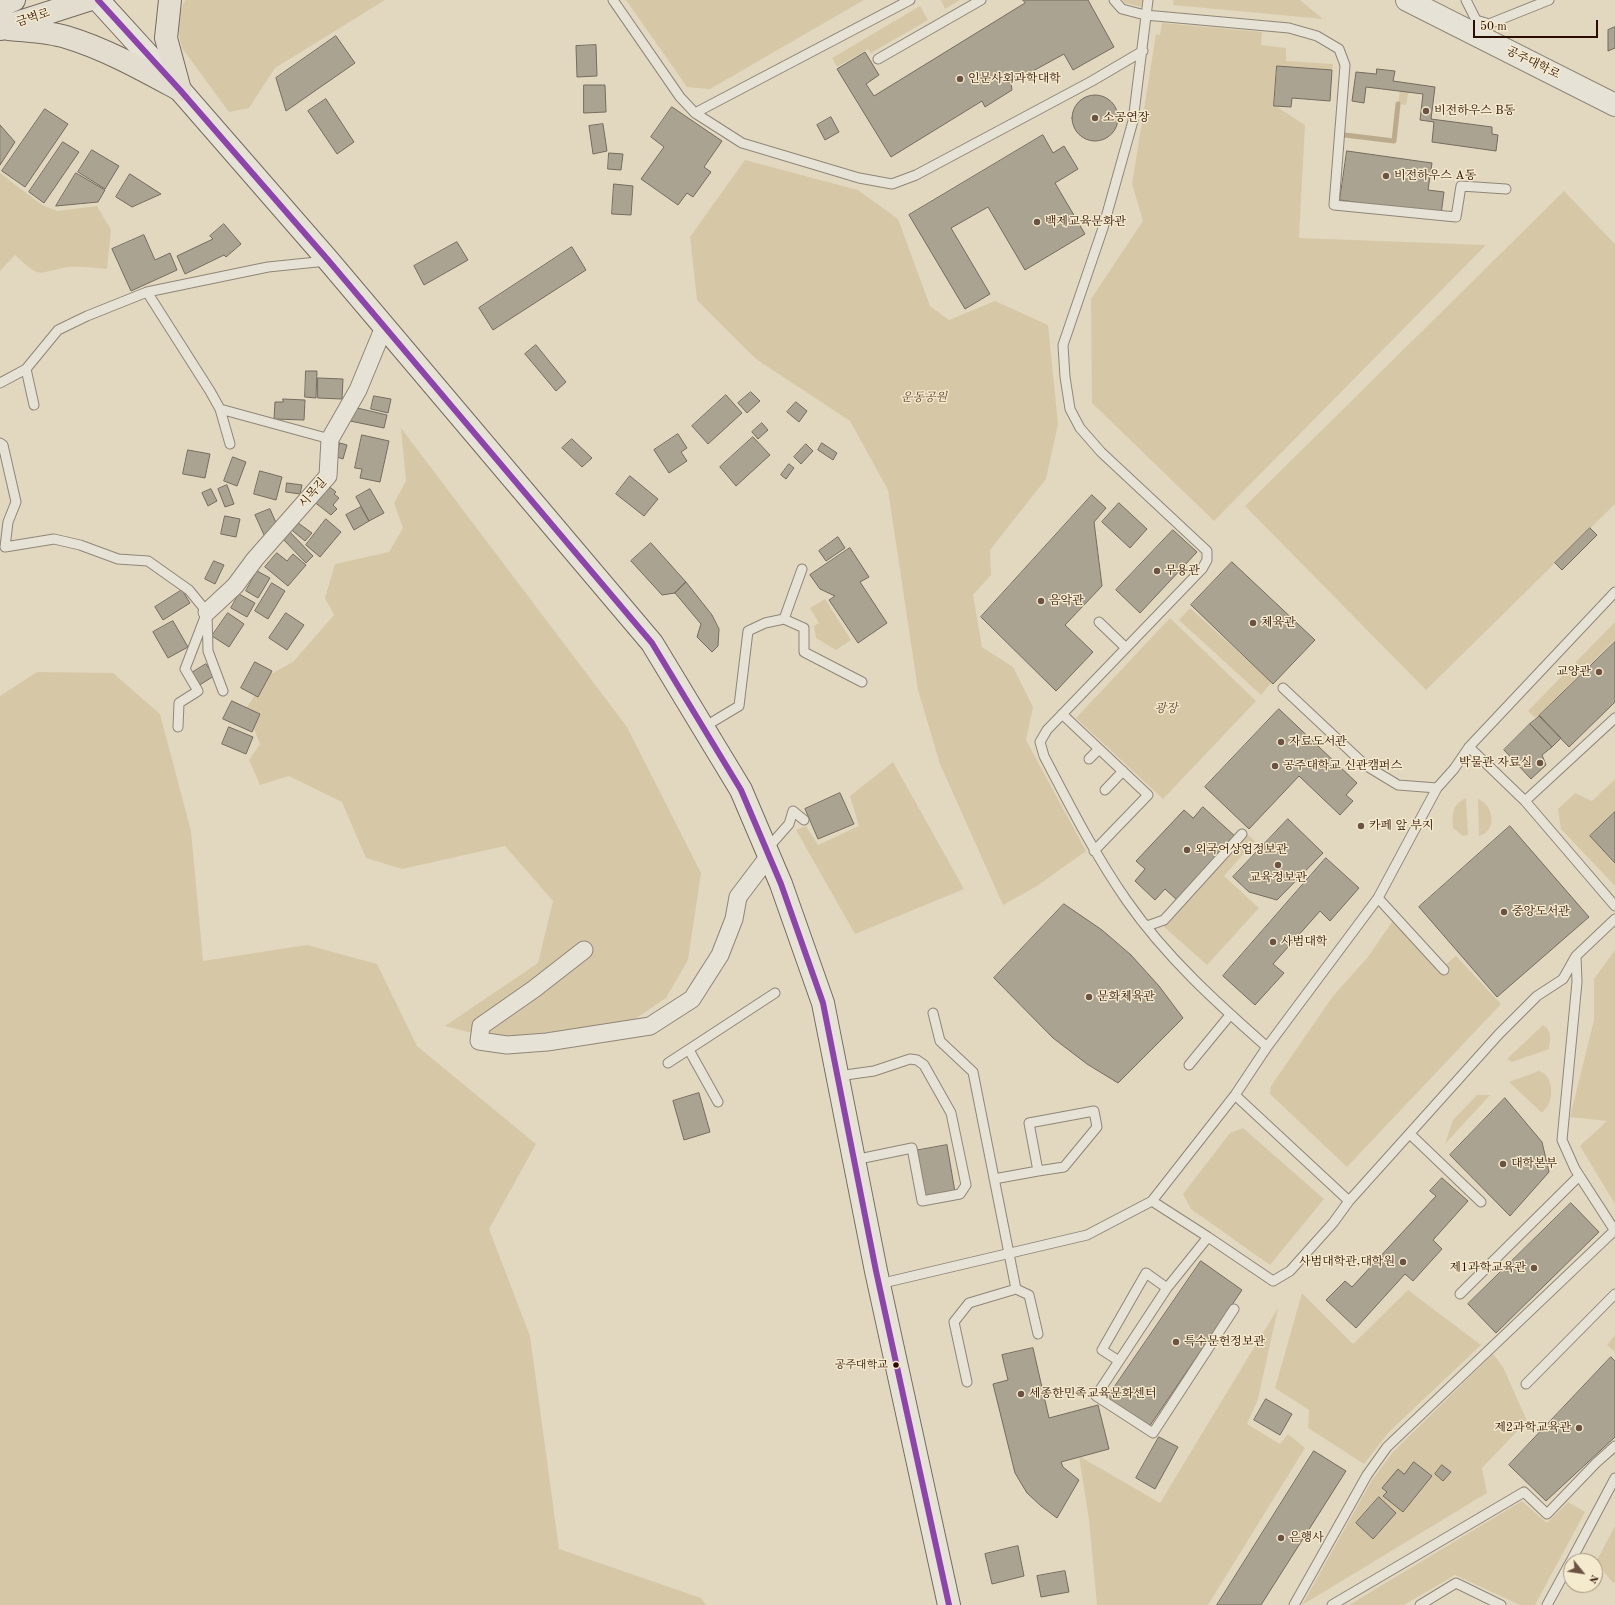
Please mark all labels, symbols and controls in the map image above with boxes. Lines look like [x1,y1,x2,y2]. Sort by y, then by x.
street label: 금벽로 [14,6,52,30]
scale bar [1475,12,1600,38]
text: 50 m [1480,21,1507,33]
street label: 공주대학로 [1504,44,1562,82]
place label: 인문사회과학대학 [968,72,1061,86]
marker: 인문사회과학대학 [955,74,965,84]
place label: 비전하우스 B동 [1434,104,1515,118]
marker: 비전하우스 B동 [1421,106,1431,116]
place label: 소공연장 [1103,111,1149,125]
marker: 소공연장 [1090,113,1100,123]
place label: 비전하우스 A동 [1394,169,1476,183]
marker: 비전하우스 A동 [1381,171,1391,181]
place label: 백제교육문화관 [1045,215,1126,229]
marker: 백제교육문화관 [1032,217,1042,227]
park label: 운동공원 [901,391,947,405]
street label: 시목길 [296,475,330,511]
place label: 무용관 [1165,564,1200,578]
marker: 무용관 [1152,566,1162,576]
place label: 음악관 [1049,594,1084,608]
marker: 음악관 [1036,596,1046,606]
place label: 체육관 [1261,616,1296,630]
marker: 체육관 [1248,618,1258,628]
place label: 교양관 [1556,665,1591,679]
marker: 교양관 [1594,667,1604,677]
park label: 광장 [1154,702,1178,716]
place label: 자료도서관 [1289,735,1347,749]
marker: 자료도서관 [1276,737,1286,747]
place label: 박물관 자료실 [1459,756,1532,770]
marker: 박물관 자료실 [1535,758,1545,768]
place label: 공주대학교 신관캠퍼스 [1283,759,1402,773]
marker: 공주대학교 신관캠퍼스 [1270,761,1280,771]
place label: 카페 앞 부지 [1369,819,1434,833]
marker: 카페 앞 부지 [1356,821,1366,831]
place label: 외국어상업정보관 [1195,843,1288,857]
marker: 외국어상업정보관 [1182,845,1192,855]
marker: 교육정보관 [1273,860,1283,870]
place label: 교육정보관 [1249,871,1307,885]
place label: 중앙도서관 [1512,905,1570,919]
marker: 중앙도서관 [1499,907,1509,917]
place label: 사범대학 [1281,935,1327,949]
marker: 사범대학 [1268,937,1278,947]
place label: 문화체육관 [1097,990,1155,1004]
marker: 문화체육관 [1084,992,1094,1002]
place label: 대학본부 [1511,1157,1557,1171]
marker: 대학본부 [1498,1159,1508,1169]
place label: 사범대학관,대학원 [1299,1255,1395,1269]
marker: 사범대학관,대학원 [1398,1257,1408,1267]
place label: 제1과학교육관 [1449,1261,1526,1275]
marker: 제1과학교육관 [1529,1263,1539,1273]
place label: 특수문헌정보관 [1184,1335,1265,1349]
marker: 특수문헌정보관 [1171,1337,1181,1347]
place label: 공주대학교 [835,1358,888,1372]
marker: 공주대학교 [891,1360,901,1370]
place label: 세종한민족교육문화센터 [1029,1387,1157,1401]
marker: 세종한민족교육문화센터 [1016,1389,1026,1399]
place label: 제2과학교육관 [1494,1421,1571,1435]
marker: 제2과학교육관 [1574,1423,1584,1433]
place label: 은행사 [1289,1531,1324,1545]
marker: 은행사 [1276,1533,1286,1543]
north arrow [1563,1553,1603,1593]
text: N [1586,1572,1600,1585]

